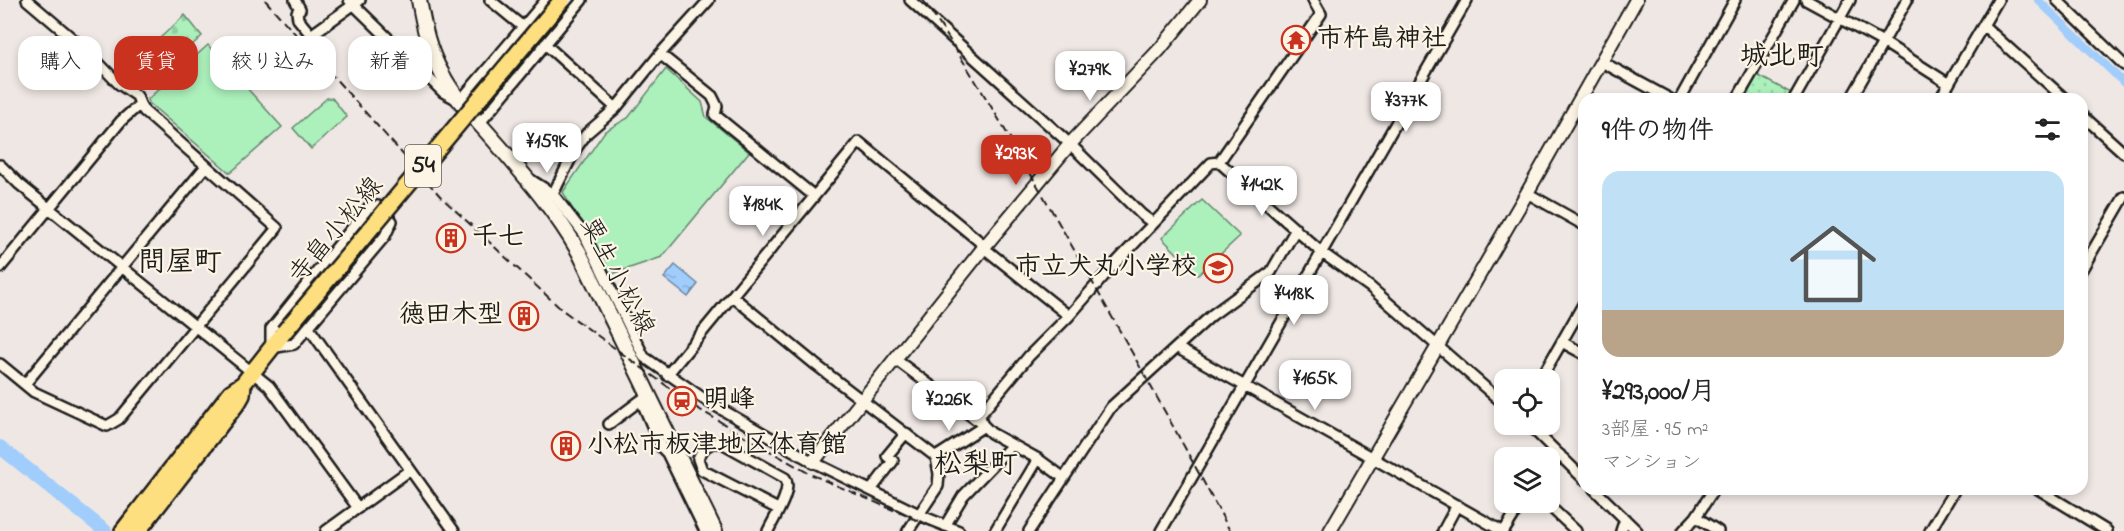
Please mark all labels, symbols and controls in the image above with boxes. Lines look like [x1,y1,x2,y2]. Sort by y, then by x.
place label: 市杵島神社 [1317,21,1447,59]
temple icon: 市杵島神社 [1280,24,1312,56]
chip: 購入 [18,36,102,90]
chip: 賃貸 [114,36,198,90]
chip: 絞り込み [210,36,336,90]
chip: 新着 [348,36,432,90]
district label: 城北町 [1740,37,1824,78]
pin: ¥279K [1048,51,1132,102]
text: ¥279K [1069,56,1111,85]
pin: ¥377K [1364,82,1448,133]
text: ¥377K [1385,87,1427,116]
text: 9件の物件 [1602,113,1714,151]
icon: filters [2031,113,2064,146]
pin: ¥159K [505,123,589,174]
text: ¥159K [526,128,568,157]
pin: ¥293K [974,135,1058,186]
text: ¥293K [995,140,1037,169]
road number: 54 [405,145,441,187]
pin: ¥142K [1220,166,1304,217]
street label: 寺畠小松線 [281,169,393,293]
text: ¥142K [1241,171,1283,200]
pin: ¥184K [721,186,805,237]
text: ¥184K [743,191,783,220]
icon: home [1779,210,1887,318]
street label: 粟生小松線 [569,211,663,343]
place label: 千七 [472,219,524,257]
building icon: 千七 [435,222,467,254]
district label: 問屋町 [138,243,222,284]
place label: 市立犬丸小学校 [1015,249,1197,287]
school or university icon: 市立犬丸小学校 [1202,252,1234,284]
pin: ¥418K [1252,275,1336,326]
text: ¥418K [1274,280,1314,309]
place label: 徳田木型 [399,297,503,335]
building icon: 徳田木型 [508,300,540,332]
pin: ¥165K [1273,360,1357,411]
text: ¥165K [1293,365,1337,394]
map controls [1494,369,1560,513]
button: locate [1494,369,1560,435]
text: ¥293,000/月 [1602,374,1716,412]
pin: ¥226K [907,381,991,432]
place label: 明峰 [703,382,755,420]
station icon: 明峰 [666,385,698,417]
text: ¥226K [926,386,972,415]
text: 3部屋 · 95 m² [1602,416,1708,445]
place label: 小松市板津地区体育館 [587,427,847,465]
building icon: 小松市板津地区体育館 [550,430,582,462]
district label: 松梨町 [934,445,1018,486]
button: layers [1494,447,1560,513]
text: マンション [1602,449,1701,478]

